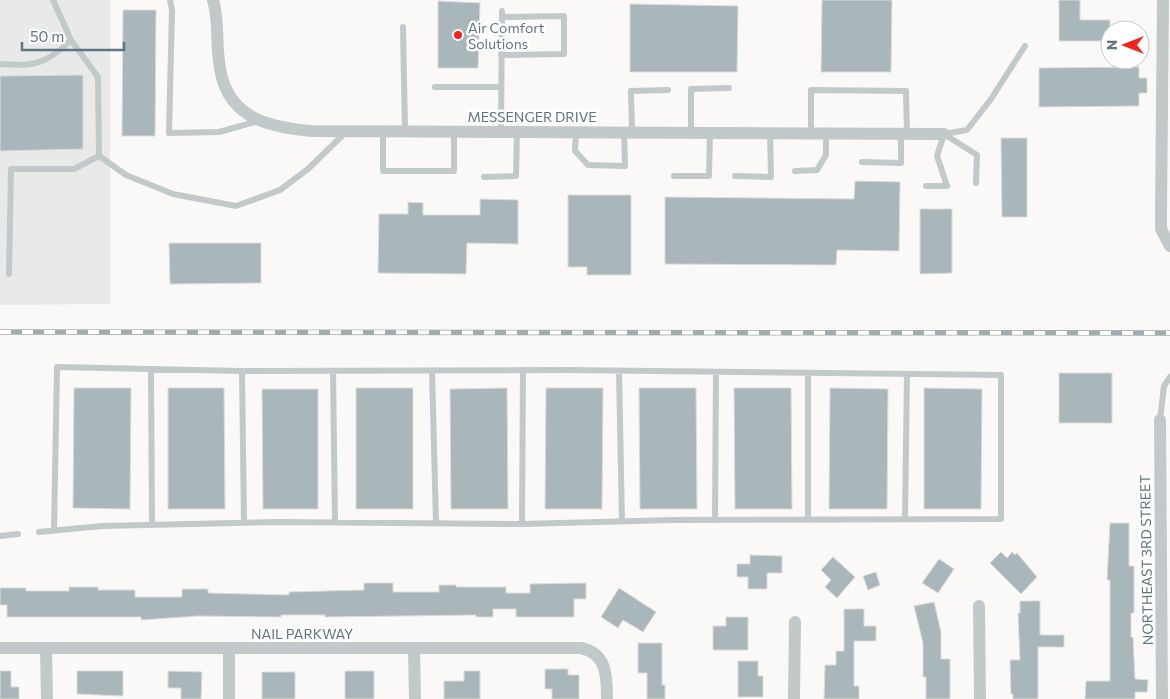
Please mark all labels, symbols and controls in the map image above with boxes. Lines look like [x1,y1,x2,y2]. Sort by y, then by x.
place label: Air Comfort Solutions [468,19,545,52]
scale bar [22,20,125,52]
north arrow [1100,20,1150,70]
text: 50 m [30,27,64,45]
marker: Air Comfort Solutions [452,29,464,41]
text: N [1103,40,1120,50]
street label: MESSENGER DRIVE [467,108,597,125]
street label: NORTHEAST 3RD STREET [1136,475,1156,645]
street label: NAIL PARKWAY [251,625,353,642]

